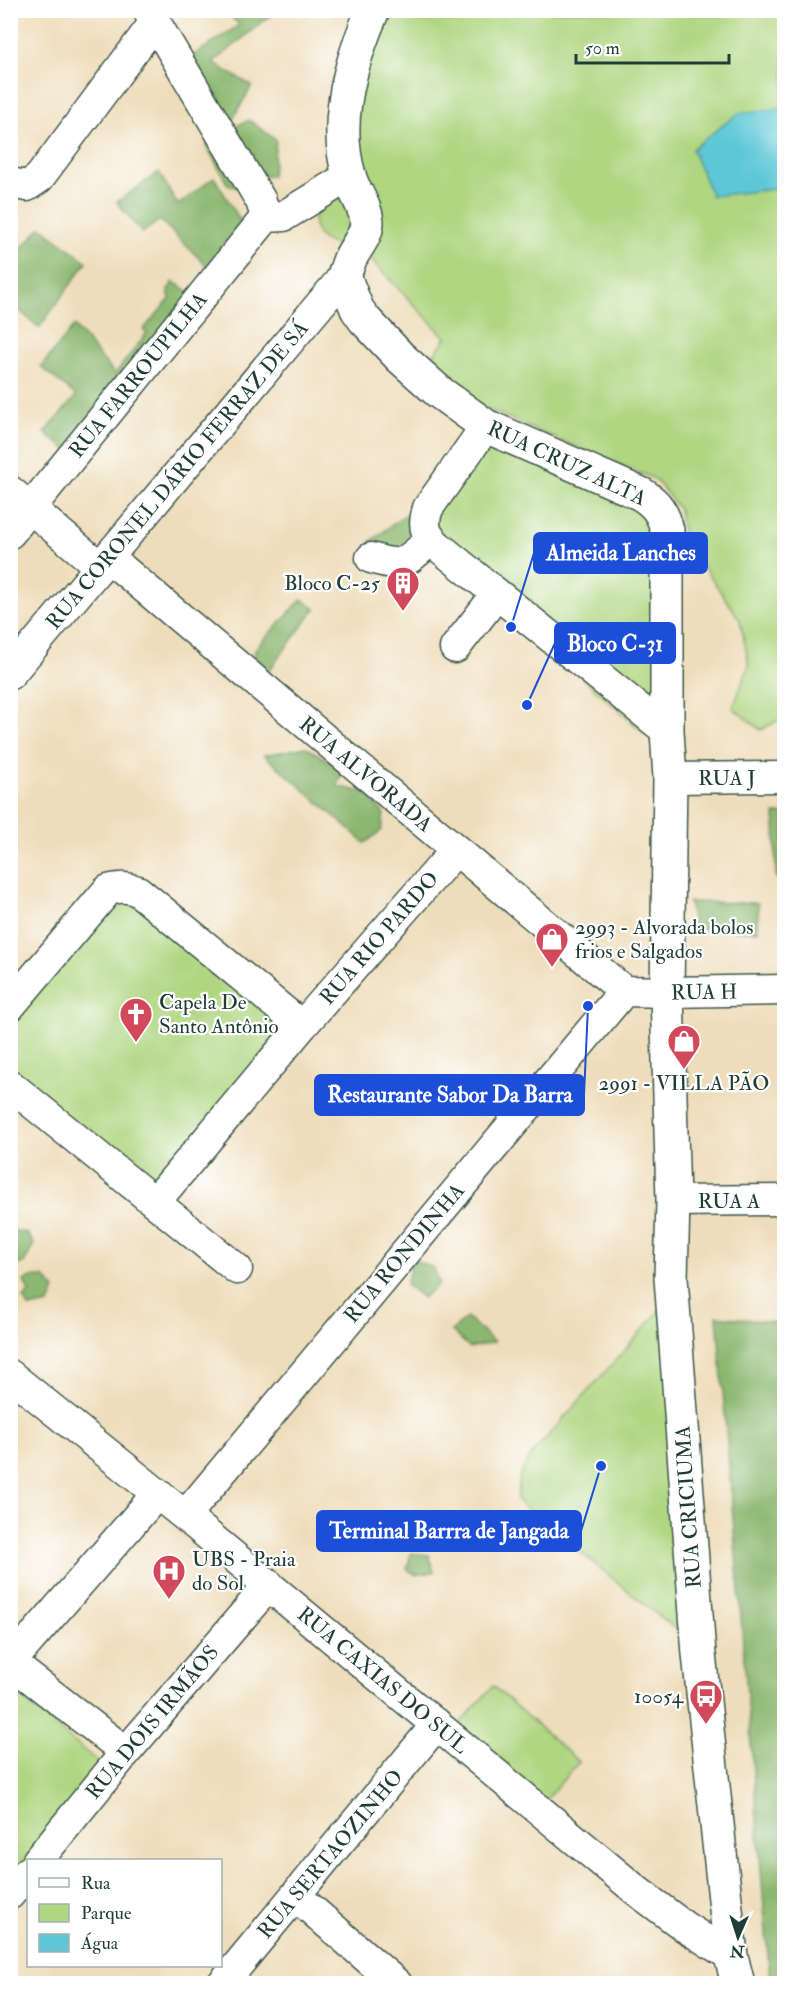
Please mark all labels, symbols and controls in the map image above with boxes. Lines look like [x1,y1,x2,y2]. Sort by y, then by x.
scale bar [576,27,729,65]
text: 50 m [585,37,620,60]
street label: RUA FARROUPILHA [63,287,214,464]
street label: RUA CORONEL DÁRIO FERRAZ DE SÁ [40,315,315,635]
street label: RUA CRUZ ALTA [483,415,651,512]
callout: Almeida Lanches [534,533,707,573]
text: Almeida Lanches [545,539,696,567]
building icon: Bloco C-25 [385,565,421,612]
place label: Bloco C-25 [284,570,381,597]
callout: Bloco C-31 [555,623,675,663]
text: Bloco C-31 [567,630,663,658]
street label: RUA ALVORADA [293,711,438,838]
street label: RUA J [698,765,756,792]
street label: RUA RIO PARDO [314,866,445,1011]
place label: 2993 - Alvorada bolos frios e Salgados [575,914,753,965]
shop icon: 2993 - Alvorada bolos frios e Salgados [534,921,570,968]
street label: RUA H [671,978,737,1007]
place label: Capela De Santo Antônio [159,989,279,1040]
church icon: Capela De Santo Antônio [118,996,154,1043]
shop icon: 2991 - VILLA PÃO [666,1023,702,1070]
place label: 2991 - VILLA PÃO [599,1070,769,1097]
callout: Restaurante Sabor Da Barra [315,1075,584,1115]
text: Restaurante Sabor Da Barra [327,1081,574,1109]
street label: RUA RONDINHA [338,1178,471,1329]
street label: RUA A [698,1188,760,1215]
street label: RUA CRICIUMA [669,1425,708,1589]
callout: Terminal Barrra de Jangada [317,1511,581,1551]
text: Terminal Barrra de Jangada [328,1517,570,1546]
place label: UBS - Praia do Sol [192,1546,296,1597]
hospital icon: UBS - Praia do Sol [151,1553,187,1600]
street label: RUA CAXIAS DO SUL [292,1601,474,1760]
street label: RUA DOIS IRMÃOS [80,1640,225,1805]
bus stop icon: 10054 [688,1678,724,1725]
place label: 10054 [634,1683,685,1710]
street label: RUA SERTAOZINHO [252,1764,409,1945]
legend [27,1859,222,1967]
text: Rua [81,1872,111,1895]
text: Parque [81,1902,132,1925]
north arrow [708,1907,768,1967]
text: Água [80,1932,119,1955]
text: N [729,1941,746,1961]

